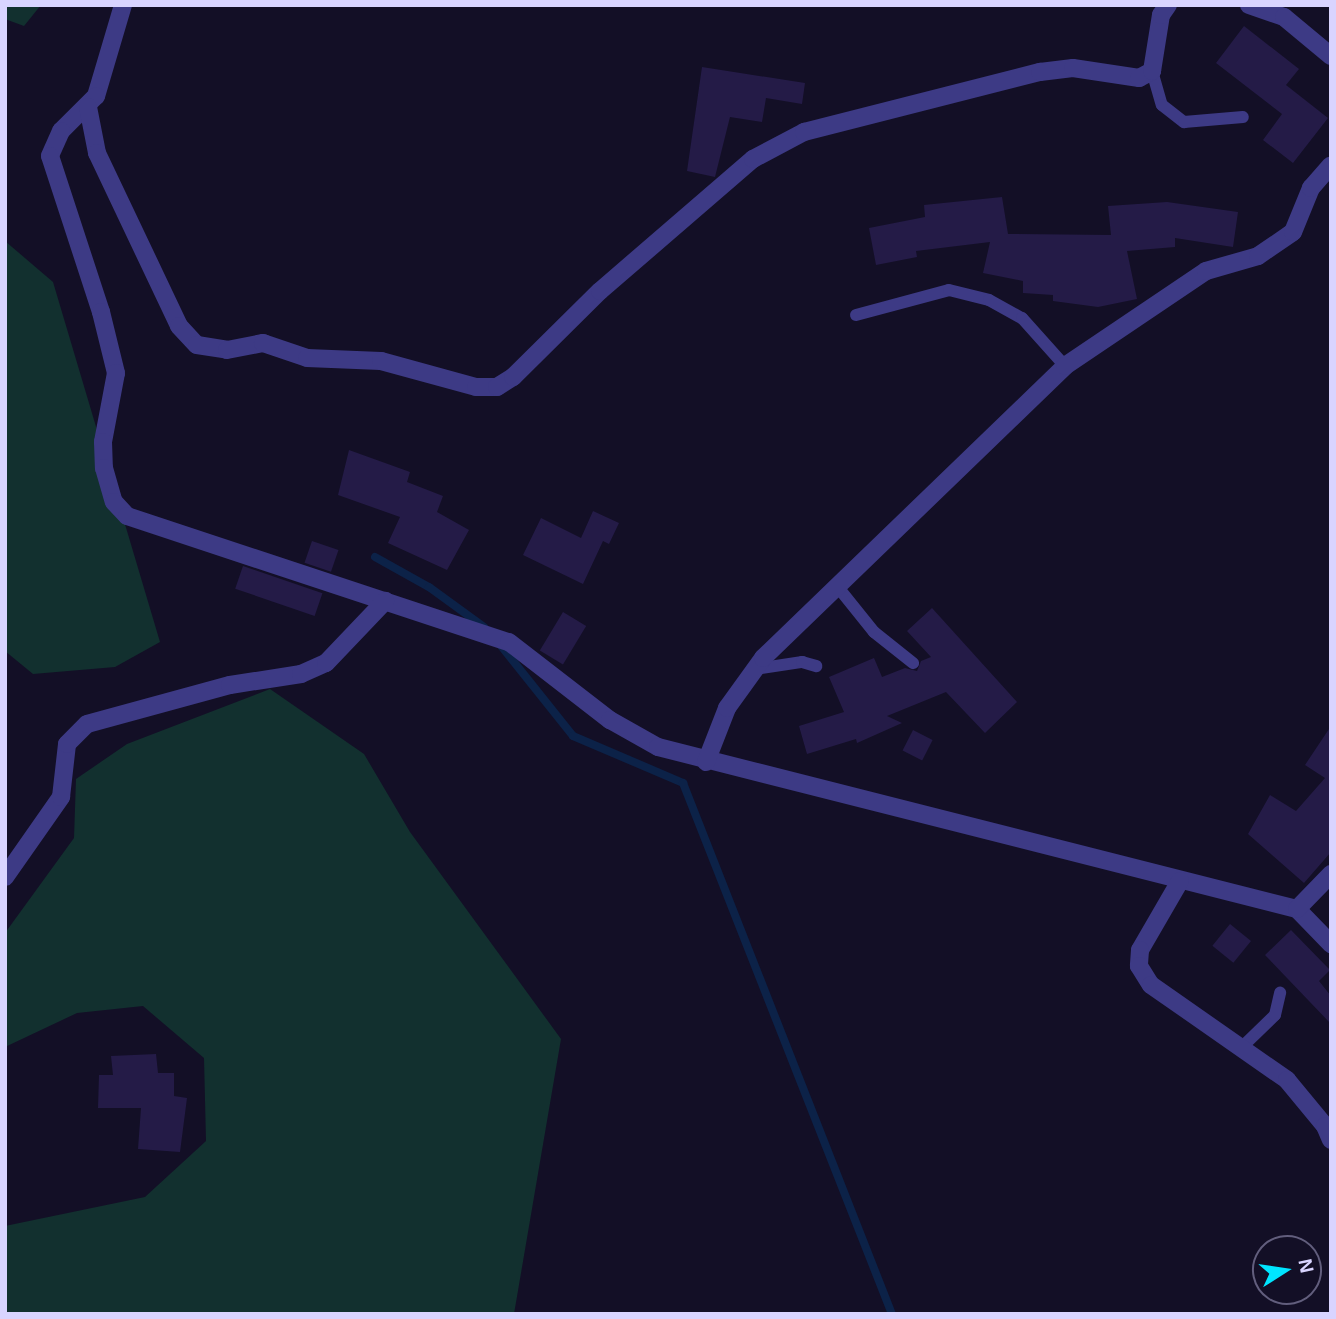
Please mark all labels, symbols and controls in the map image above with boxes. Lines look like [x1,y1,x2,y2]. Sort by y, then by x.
north arrow [1252,1235,1322,1305]
text: N [1294,1257,1318,1275]

